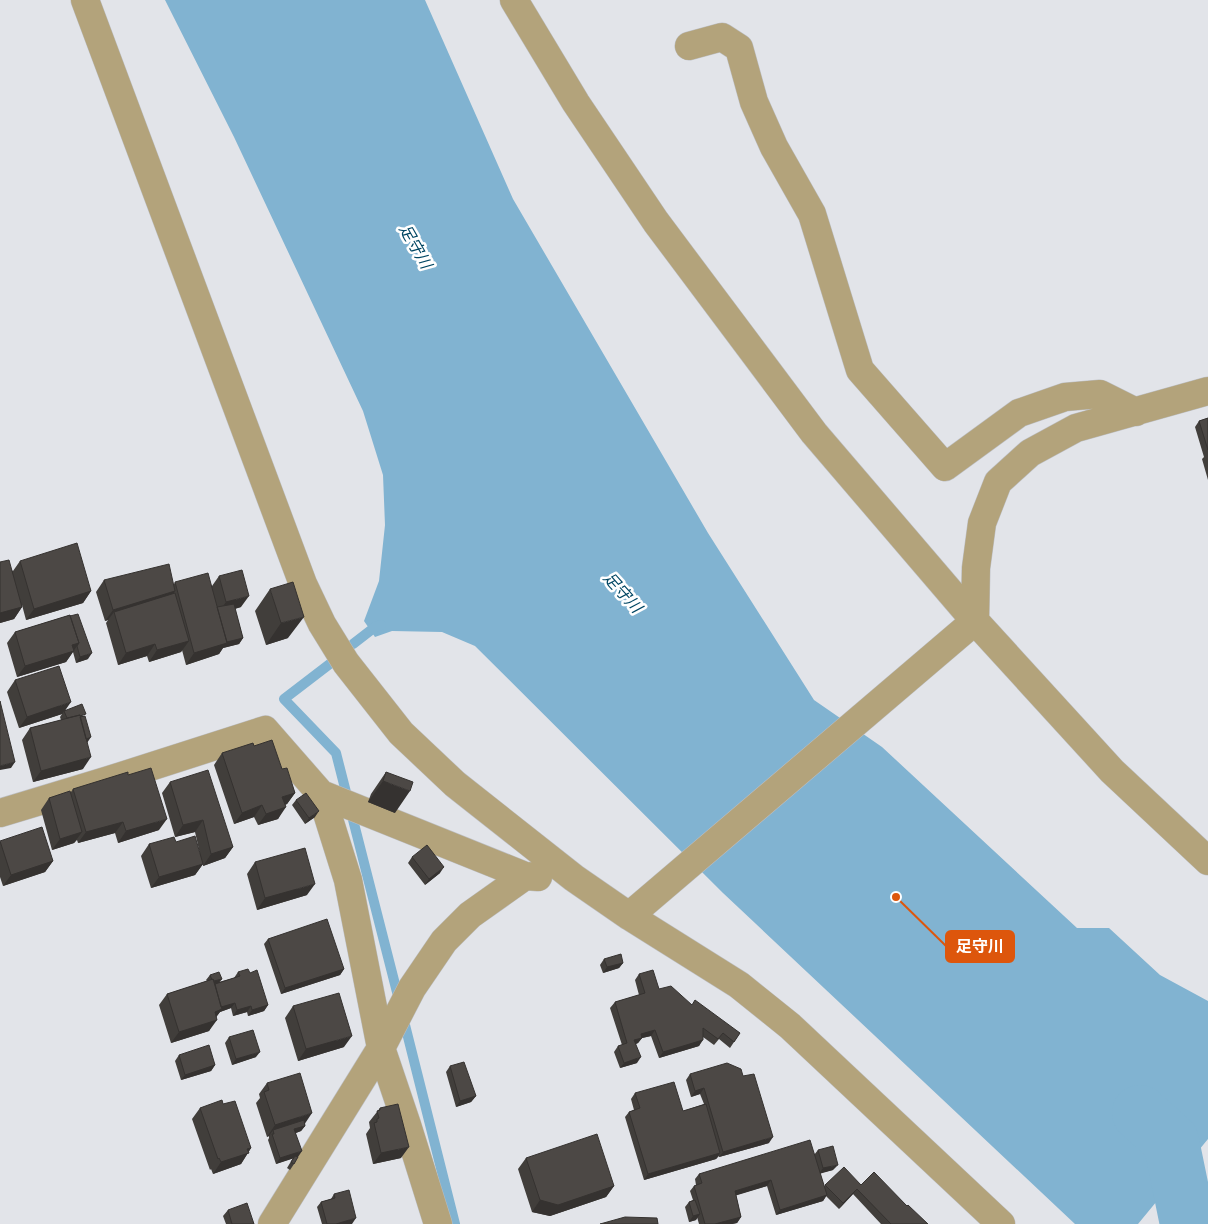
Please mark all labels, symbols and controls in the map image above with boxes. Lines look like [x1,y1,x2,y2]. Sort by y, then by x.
water label: 足守川 [394,220,439,275]
water label: 足守川 [598,567,649,619]
callout: 足守川 [946,931,1014,962]
text: 足守川 [956,935,1004,958]

